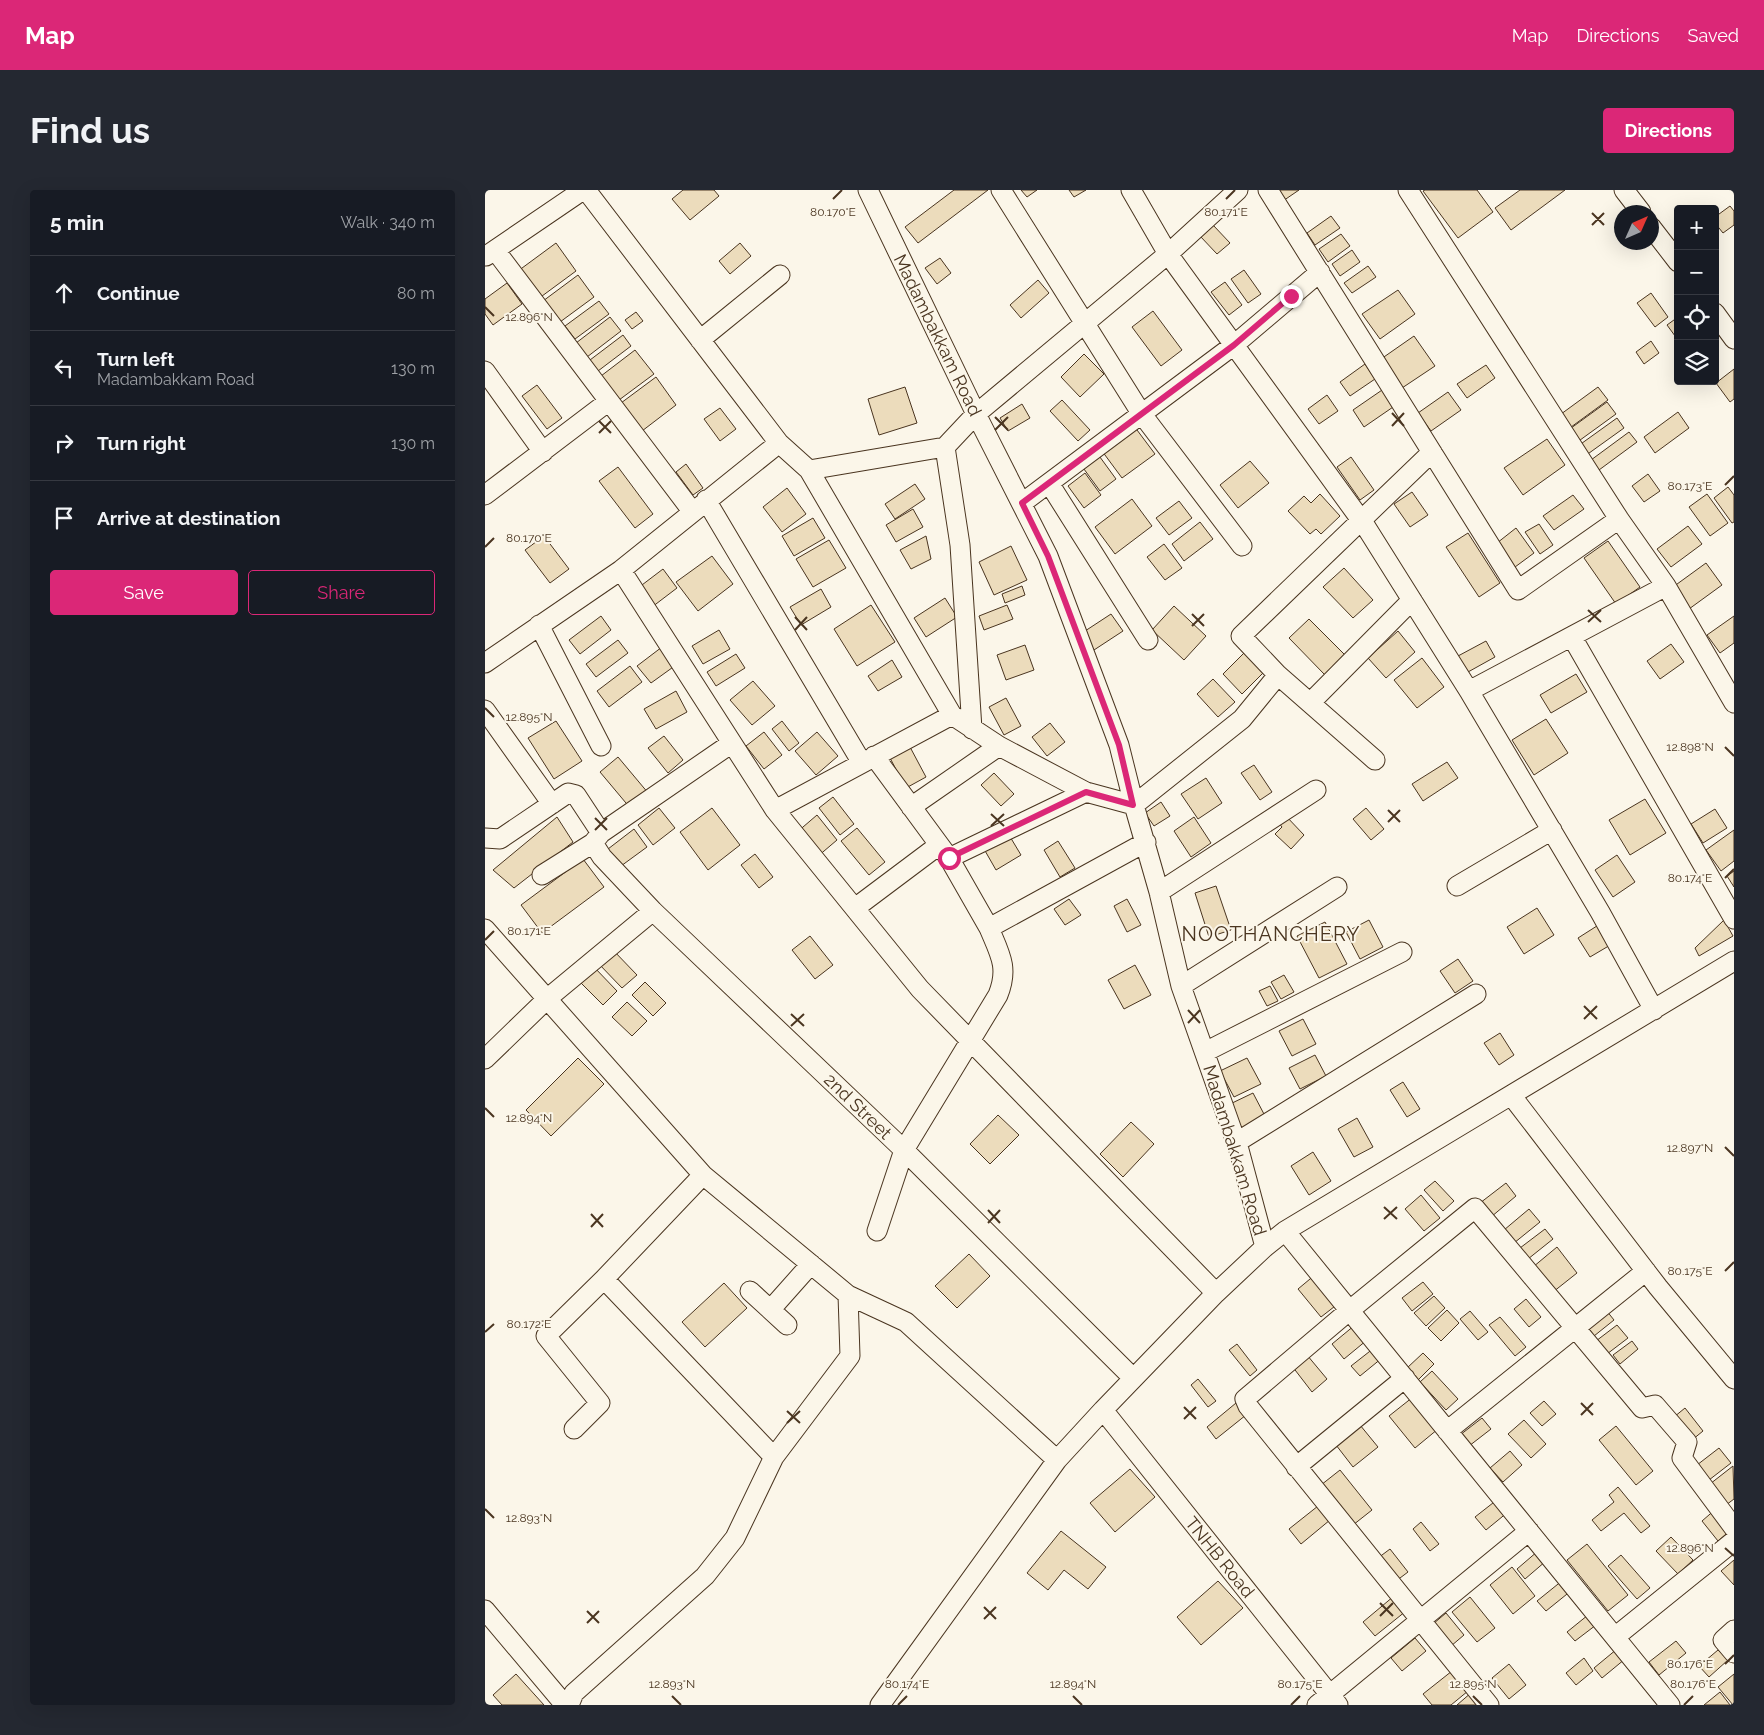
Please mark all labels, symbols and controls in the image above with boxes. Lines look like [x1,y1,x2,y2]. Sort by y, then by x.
text: Map [25,21,75,50]
text: Map [1512,25,1548,46]
text: Directions [1576,25,1660,46]
text: Saved [1688,25,1739,46]
button: Directions [1603,108,1734,153]
text: Find us [30,110,150,151]
text: 80.170°E [810,205,856,219]
text: 80.171°E [1204,205,1248,219]
north arrow [1614,205,1659,250]
map controls [1674,205,1719,385]
button: + [1674,205,1719,250]
text: 5 min [50,210,104,235]
text: Walk · 340 m [341,213,435,232]
button: − [1674,250,1719,295]
street label: Madambakkam Road [890,251,986,419]
icon: ahead [50,279,78,307]
text: Continue [97,282,180,304]
text: 80 m [397,284,435,303]
route end [1280,285,1303,308]
button: locate [1674,295,1719,340]
text: 12.896°N [505,310,553,324]
button: layers [1674,340,1719,385]
text: Turn left [97,348,174,370]
icon: left [50,354,78,382]
text: 130 m [391,359,435,378]
text: Madambakkam Road [97,370,254,389]
icon: right [50,429,78,457]
text: Turn right [97,432,186,454]
text: 130 m [391,434,435,453]
text: 80.173°E [1668,479,1712,493]
icon: arrive [50,504,78,532]
text: Arrive at destination [97,507,281,529]
text: 80.170°E [506,531,552,545]
button: Save [50,570,238,615]
button: Share [248,570,435,615]
text: 12.895°N [506,710,552,724]
text: 12.898°N [1666,740,1714,754]
route start [938,847,961,870]
text: 80.174°E [1668,871,1712,885]
district label: NOOTHANCHERY [1181,922,1361,946]
text: 80.171°E [507,924,551,938]
street label: Madambakkam Road [1199,1062,1271,1238]
street label: 2nd Street [820,1069,896,1143]
text: 12.894°N [506,1111,552,1125]
text: 12.897°N [1667,1141,1713,1155]
text: 80.175°E [1667,1264,1713,1278]
text: 80.172°E [507,1317,551,1331]
text: 12.893°N [506,1511,552,1525]
street label: TNHB Road [1181,1512,1259,1602]
text: 12.896°N [1666,1541,1714,1555]
text: 80.176°E [1667,1657,1713,1671]
text: 12.893°N [649,1677,695,1691]
text: 80.174°E [885,1677,929,1691]
text: 12.894°N [1050,1677,1096,1691]
text: 80.175°E [1277,1677,1323,1691]
text: 12.895°N [1450,1677,1496,1691]
text: 80.176°E [1670,1677,1716,1691]

